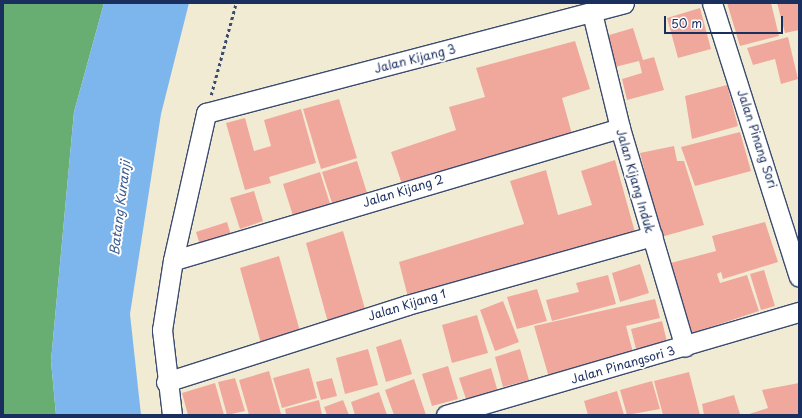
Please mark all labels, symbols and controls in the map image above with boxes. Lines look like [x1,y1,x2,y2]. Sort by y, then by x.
scale bar [666,8,785,34]
text: 50 m [671,14,702,32]
street label: Jalan Kijang 3 [373,42,457,76]
street label: Jalan Pinang Sori [734,88,780,190]
street label: Jalan Kijang Induk [613,127,657,235]
water label: Batang Kuranji [106,160,134,256]
street label: Jalan Kijang 2 [360,172,446,210]
street label: Jalan Kijang 1 [366,286,448,324]
street label: Jalan Pinangsori 3 [569,343,677,387]

